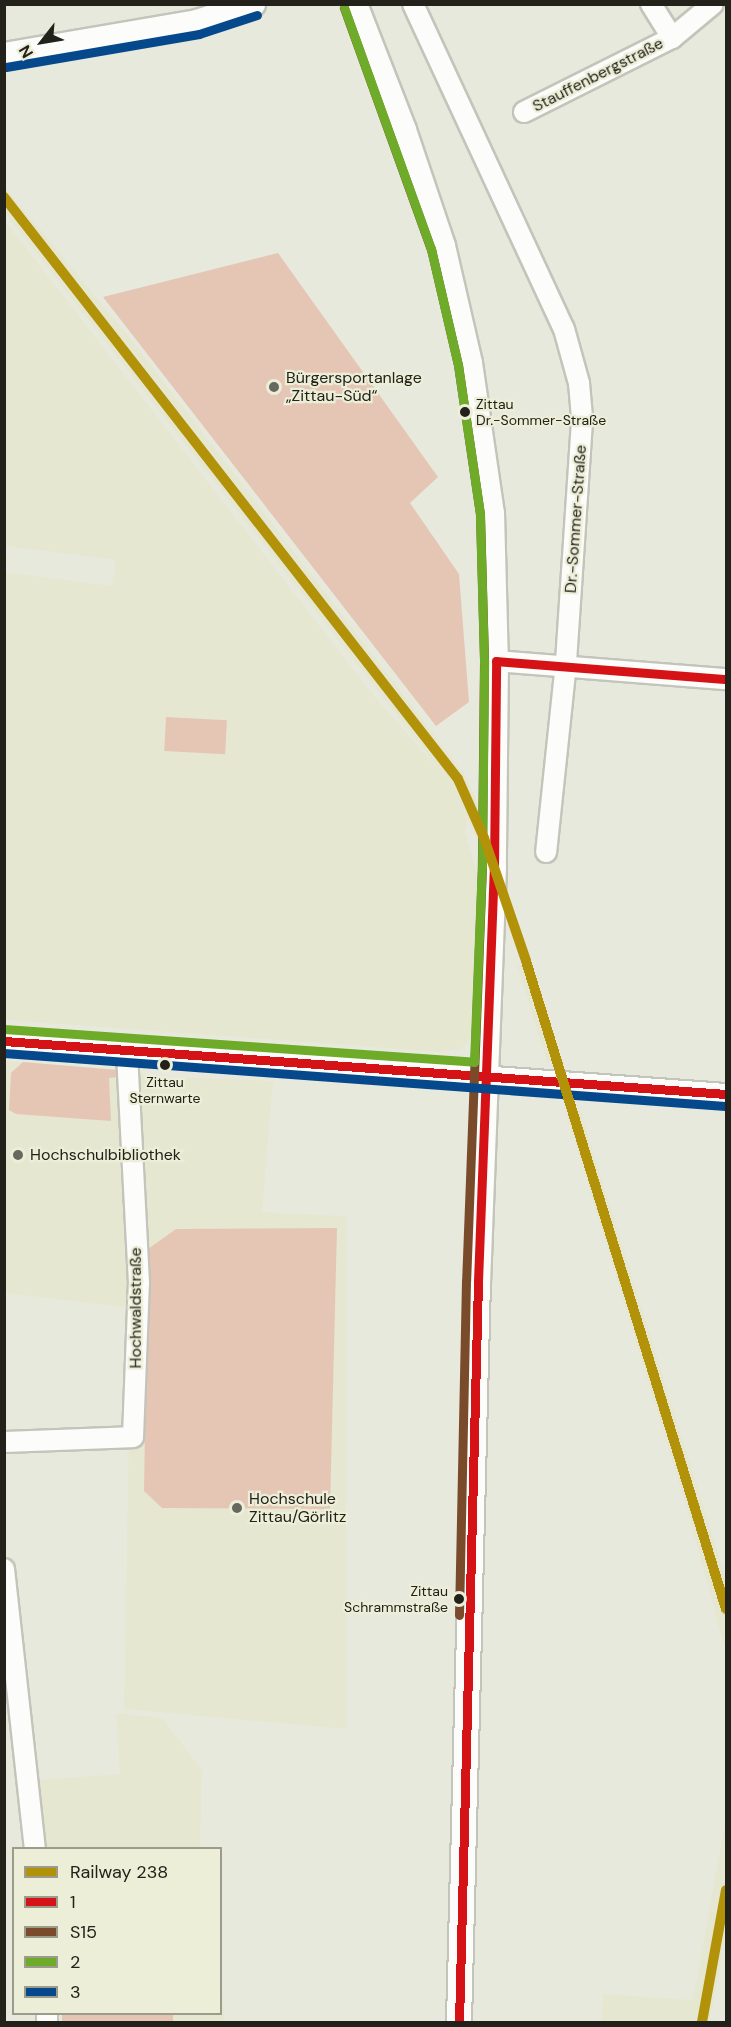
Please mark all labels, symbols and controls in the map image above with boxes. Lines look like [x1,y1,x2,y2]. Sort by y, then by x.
north arrow [12,12,72,72]
street label: Stauffenbergstraße [529,34,667,116]
text: N [14,41,38,62]
place label: Bürgersportanlage „Zittau-Süd“ [286,368,422,406]
marker: Bürgersportanlage „Zittau-Süd“ [267,380,281,394]
place label: Zittau Dr.-Sommer-Straße [476,396,606,428]
marker: Zittau Dr.-Sommer-Straße [459,406,471,418]
street label: Dr.-Sommer-Straße [561,444,591,594]
marker: Zittau Sternwarte [159,1059,171,1071]
place label: Zittau Sternwarte [129,1074,201,1106]
place label: Hochschulbibliothek [30,1145,181,1165]
marker: Hochschulbibliothek [11,1148,25,1162]
street label: Hochwaldstraße [126,1248,146,1368]
place label: Hochschule Zittau/Görlitz [249,1489,346,1527]
marker: Hochschule Zittau/Görlitz [230,1501,244,1515]
place label: Zittau Schrammstraße [344,1583,448,1616]
marker: Zittau Schrammstraße [453,1593,465,1605]
legend [12,1847,222,2015]
text: Railway 238 [70,1860,168,1884]
text: 1 [70,1890,76,1914]
text: S15 [70,1920,97,1944]
text: 2 [70,1950,80,1974]
text: 3 [70,1980,81,2004]

